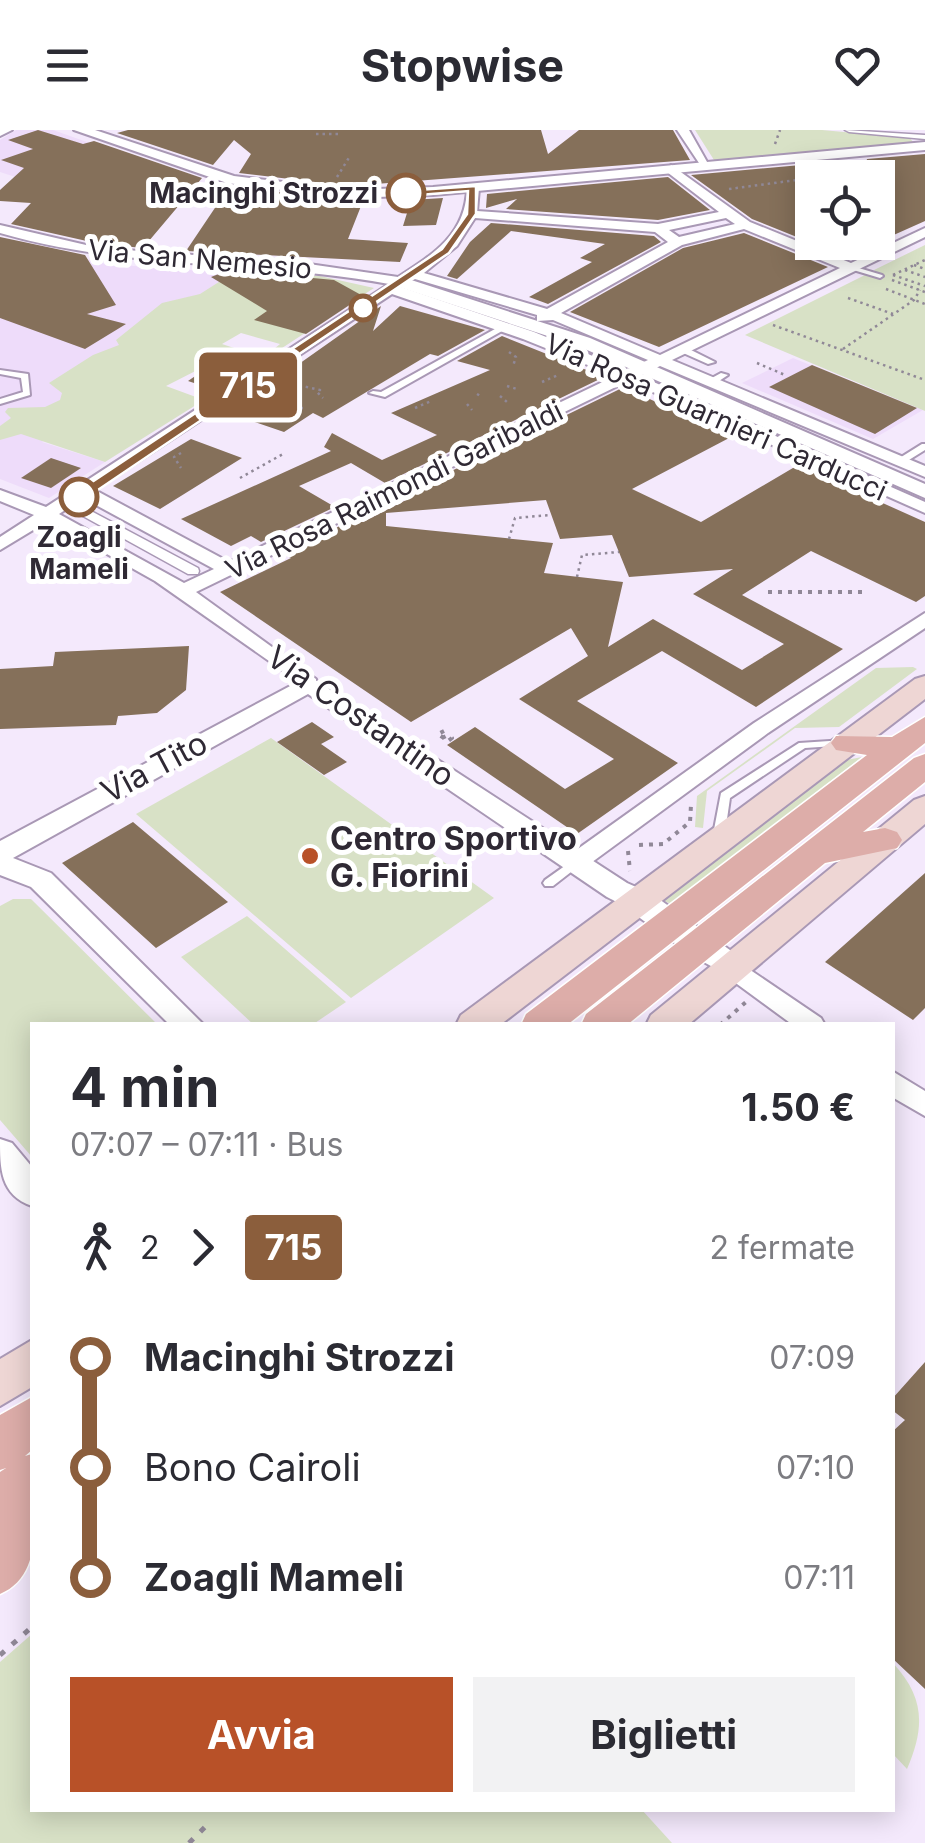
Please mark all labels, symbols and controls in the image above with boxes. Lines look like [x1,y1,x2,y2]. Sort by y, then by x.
icon: menu [40,38,95,93]
text: Stopwise [361,38,564,93]
icon: heart [830,38,885,93]
map controls [795,160,895,260]
button: locate [795,160,895,260]
marker: Macinghi Strozzi [387,174,425,212]
place label: Macinghi Strozzi [149,176,378,210]
street label: Via San Nemesio [87,232,313,286]
unlabelled marker [350,295,376,321]
street label: Via Rosa Guarnieri Carducci [540,326,892,508]
line badge: 715 [190,352,306,418]
text: 715 [219,364,277,406]
street label: Via Rosa Raimondi Garibaldi [220,393,568,587]
marker: Zoagli Mameli [60,478,98,516]
place label: Zoagli Mameli [29,520,129,586]
street label: Via Costantino [260,637,462,795]
street label: Via Tito [94,723,214,811]
place label: Centro Sportivo G. Fiorini [330,819,577,895]
marker: Centro Sportivo G. Fiorini [299,845,321,867]
text: 4 min [70,1054,220,1120]
text: 1.50 € [741,1084,855,1130]
text: 07:07 – 07:11 · Bus [70,1125,343,1164]
icon: walk [70,1220,125,1275]
icon: forward [175,1220,230,1275]
text: 715 [265,1226,322,1268]
text: 2 [140,1228,160,1267]
text: 2 fermate [710,1228,855,1267]
text: Macinghi Strozzi [144,1334,454,1380]
text: 07:09 [769,1338,855,1377]
text: Bono Cairoli [144,1444,361,1490]
text: 07:10 [776,1448,855,1487]
text: Zoagli Mameli [144,1554,404,1600]
text: 07:11 [783,1558,855,1597]
button: Avvia [70,1677,453,1792]
button: Biglietti [473,1677,855,1792]

